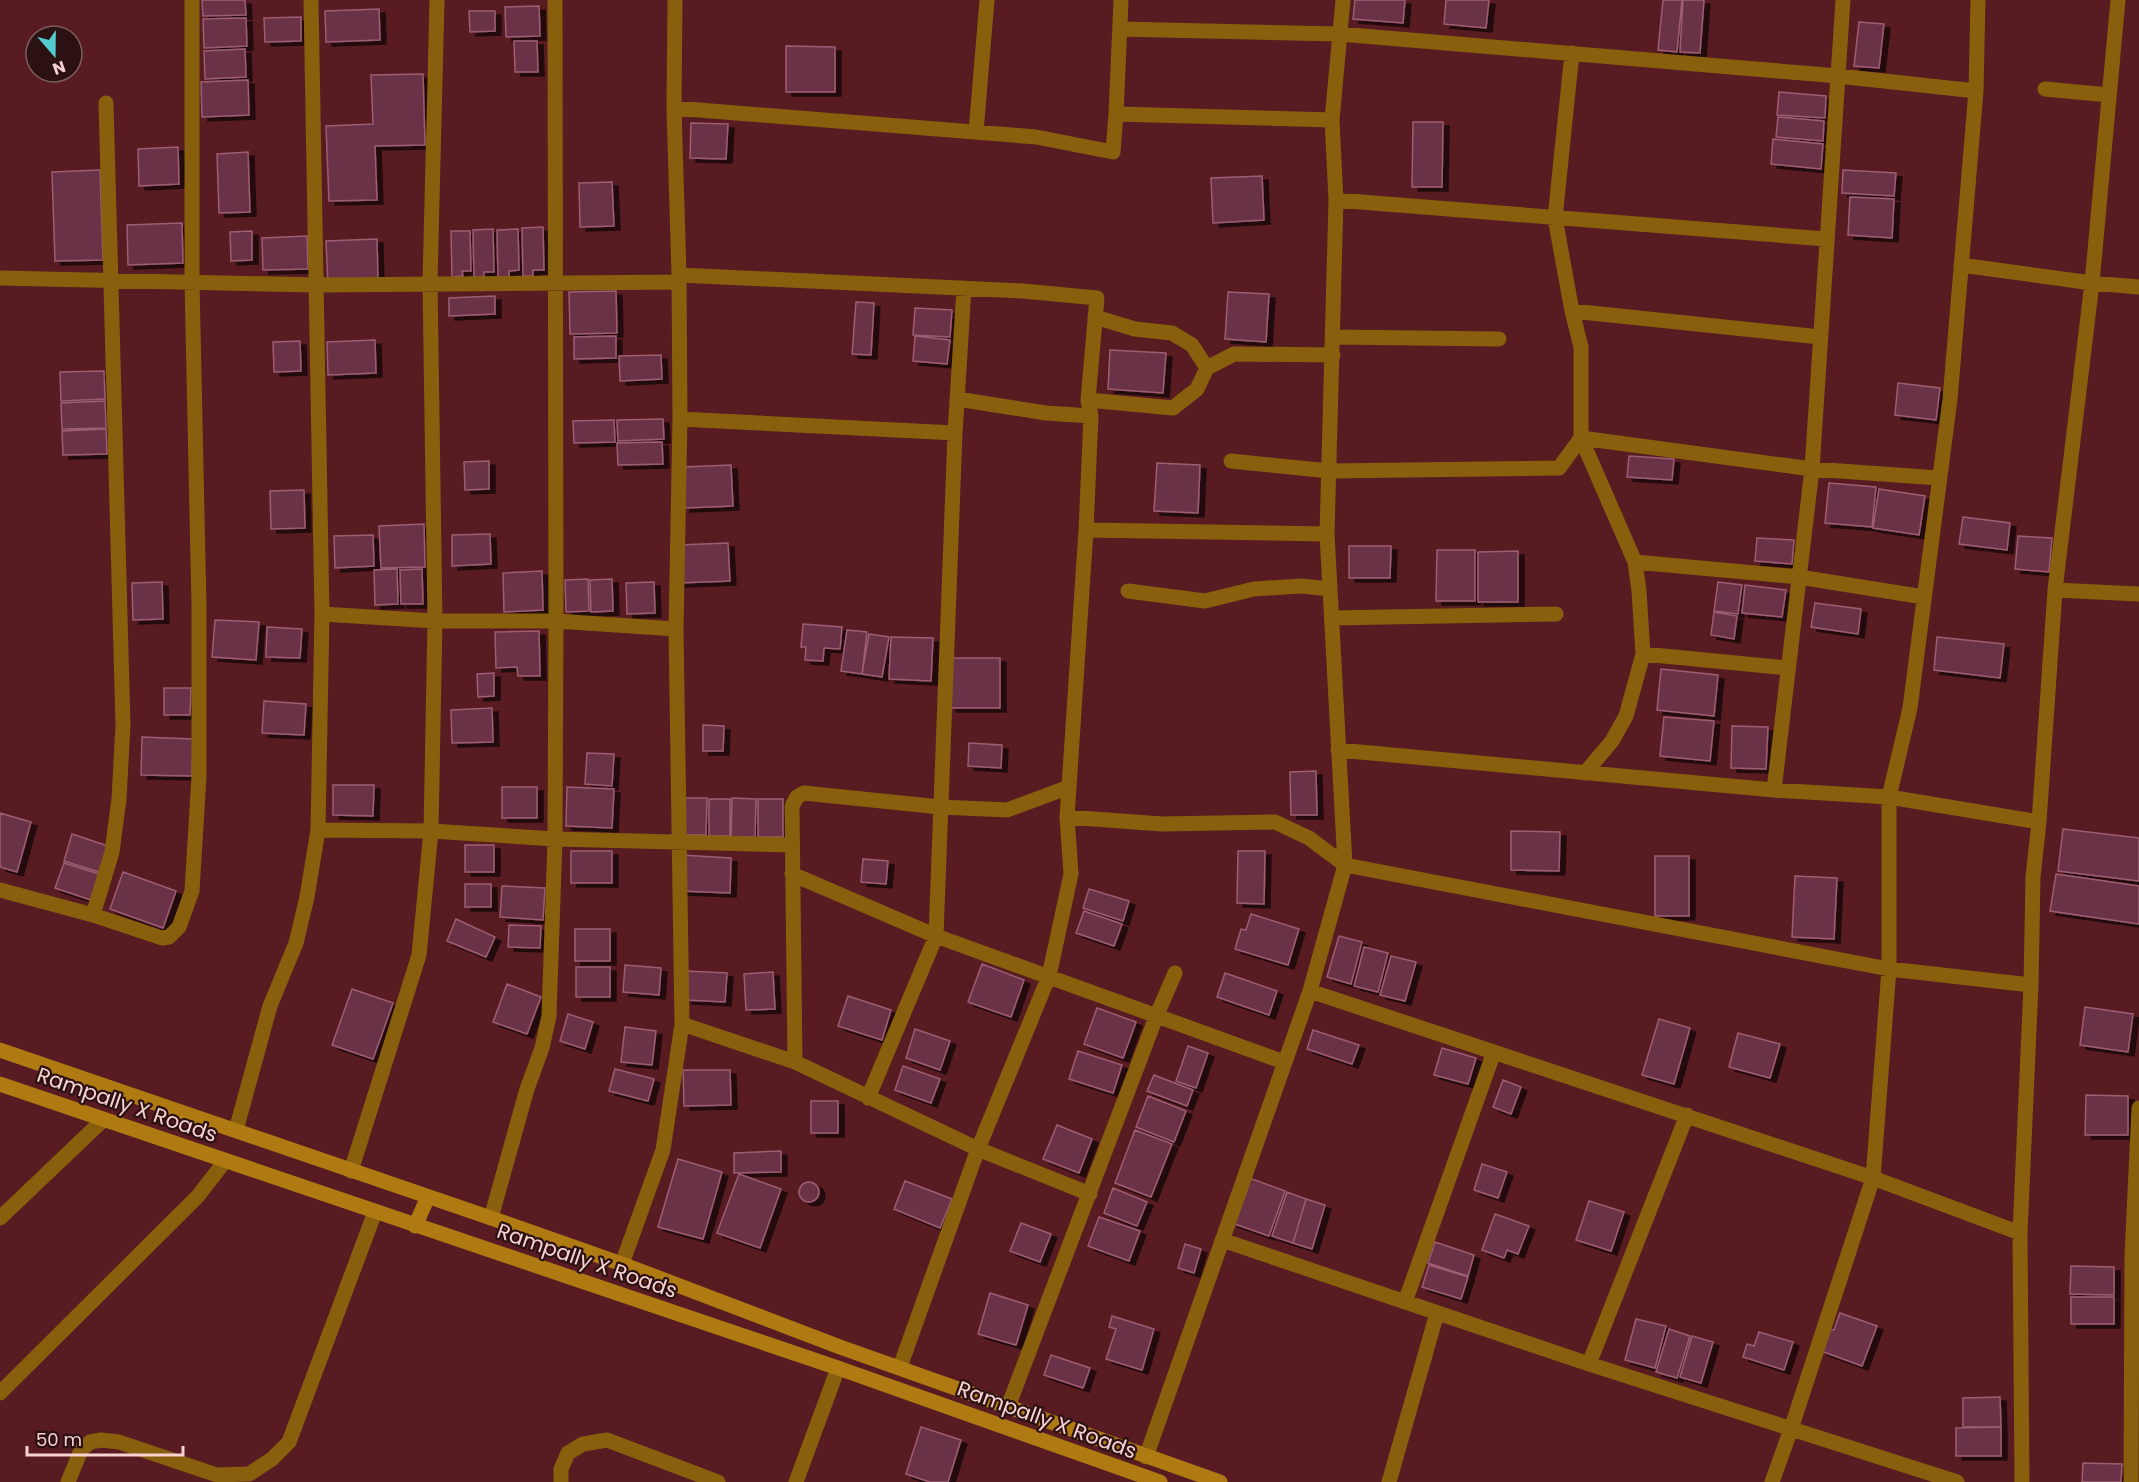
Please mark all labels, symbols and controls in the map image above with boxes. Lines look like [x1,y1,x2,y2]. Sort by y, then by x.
north arrow [24,24,84,84]
text: N [49,55,69,80]
street label: Rampally X Roads [33,1060,221,1149]
street label: Rampally X Roads [493,1216,681,1305]
street label: Rampally X Roads [953,1374,1141,1465]
scale bar [27,1419,183,1457]
text: 50 m [36,1427,82,1452]

